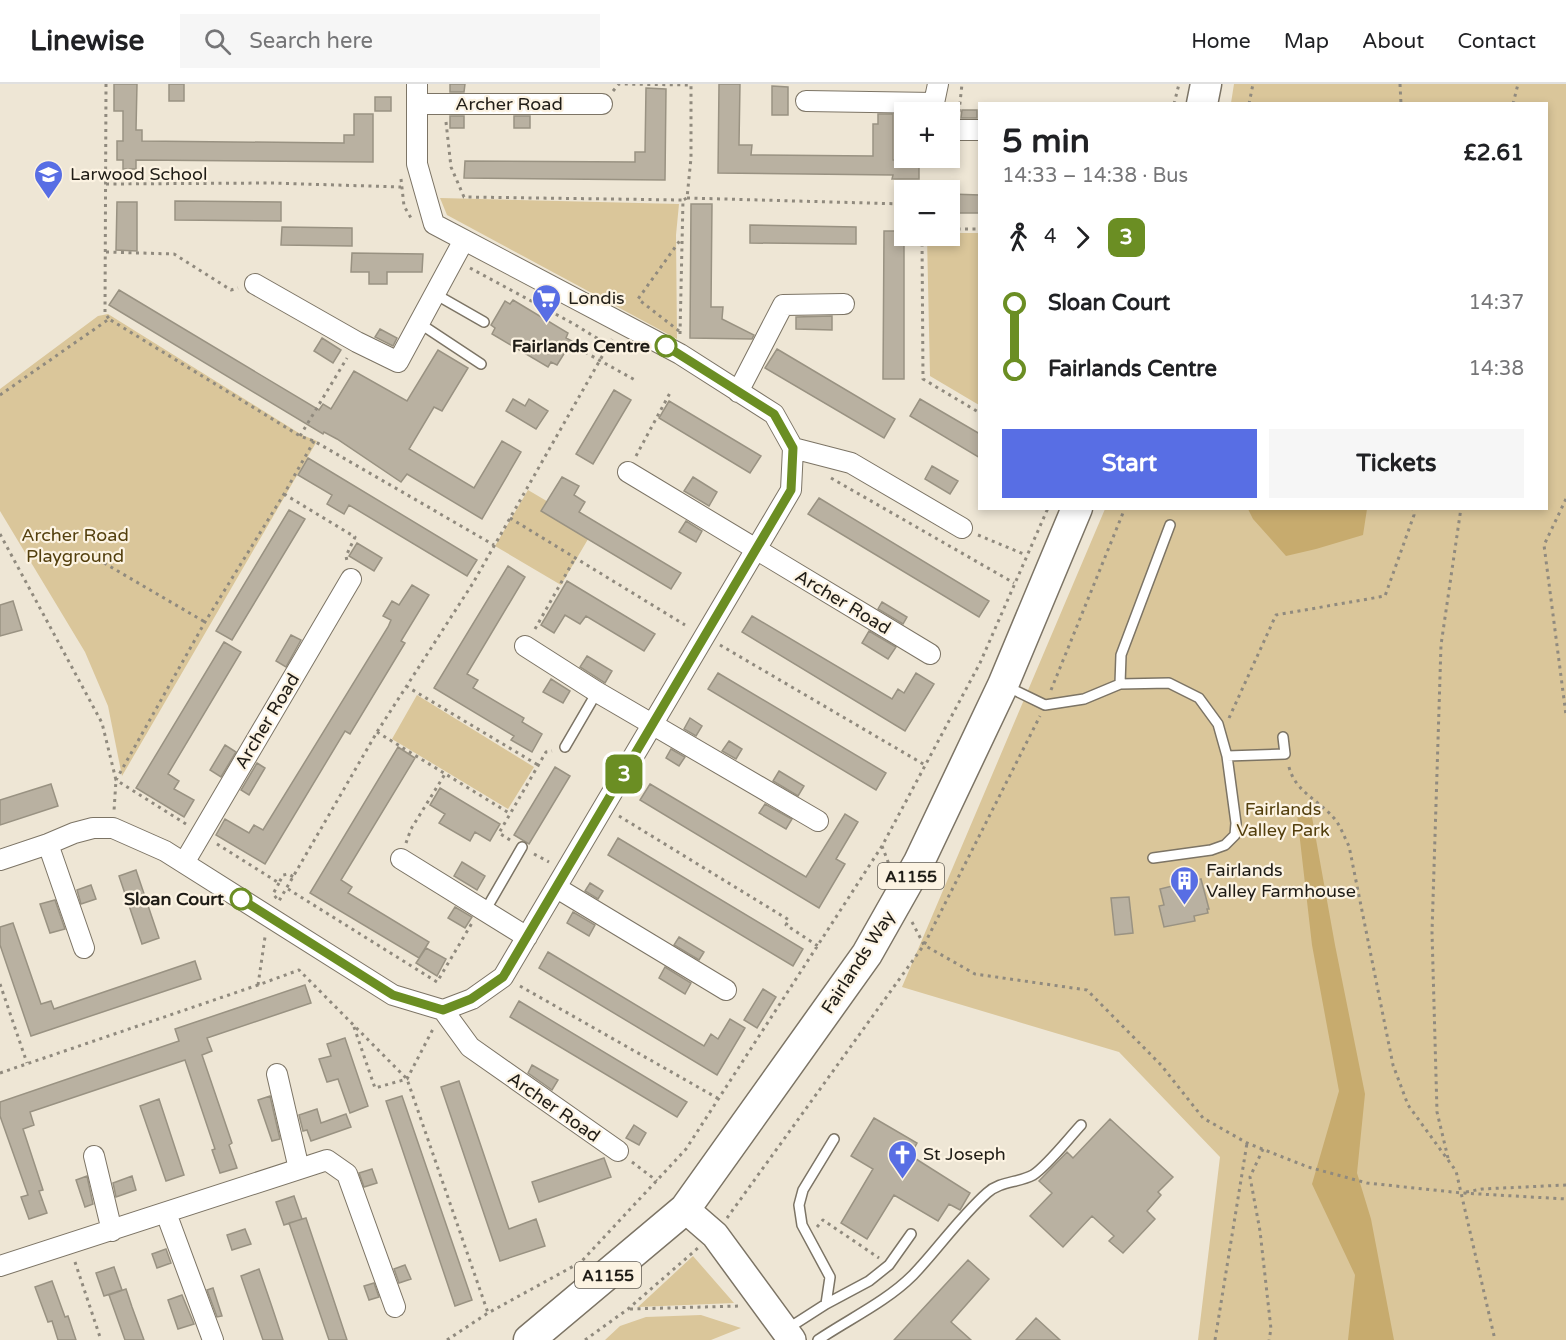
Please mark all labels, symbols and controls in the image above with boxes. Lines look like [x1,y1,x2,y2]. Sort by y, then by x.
search box [180,14,600,68]
text: Linewise [30,24,144,58]
icon: search [201,25,234,58]
text: Search here [249,28,373,54]
text: Home [1191,29,1251,54]
text: Map [1284,29,1329,54]
text: About [1362,29,1424,54]
text: Contact [1457,29,1536,54]
street label: Archer Road [455,93,563,115]
map controls [894,102,960,246]
button: + [894,102,960,168]
text: 5 min [1002,122,1090,161]
text: £2.61 [1464,140,1524,166]
school or university icon: Larwood School [33,158,65,200]
place label: Larwood School [70,163,207,185]
text: 14:33 – 14:38 · Bus [1002,164,1188,188]
button: − [894,180,960,246]
icon: walk [1002,221,1035,254]
icon: forward [1066,221,1099,254]
text: 4 [1044,225,1057,249]
text: 3 [1120,225,1133,250]
supermarket icon: Londis [531,282,563,324]
place label: Londis [568,287,625,309]
text: Sloan Court [1048,290,1170,316]
text: 14:37 [1469,291,1524,315]
place label: Fairlands Centre [512,335,650,357]
marker: Fairlands Centre [655,335,677,357]
text: Fairlands Centre [1048,356,1217,382]
text: 14:38 [1469,357,1524,381]
button: Start [1002,429,1257,498]
button: Tickets [1269,429,1524,498]
park label: Archer Road Playground [21,524,129,567]
street label: Archer Road [791,565,895,639]
street label: Archer Road [230,669,304,773]
line badge: 3 [604,754,644,794]
text: 3 [617,762,631,787]
park label: Fairlands Valley Park [1236,798,1330,841]
place label: Fairlands Valley Farmhouse [1206,859,1356,902]
road number: A1155 [878,863,944,889]
building icon: Fairlands Valley Farmhouse [1169,864,1201,906]
place label: Sloan Court [124,888,224,910]
marker: Sloan Court [230,888,252,910]
street label: Fairlands Way [817,906,900,1018]
street label: Archer Road [504,1067,604,1147]
church icon: St Joseph [886,1138,918,1180]
place label: St Joseph [923,1143,1006,1165]
road number: A1155 [575,1262,641,1288]

